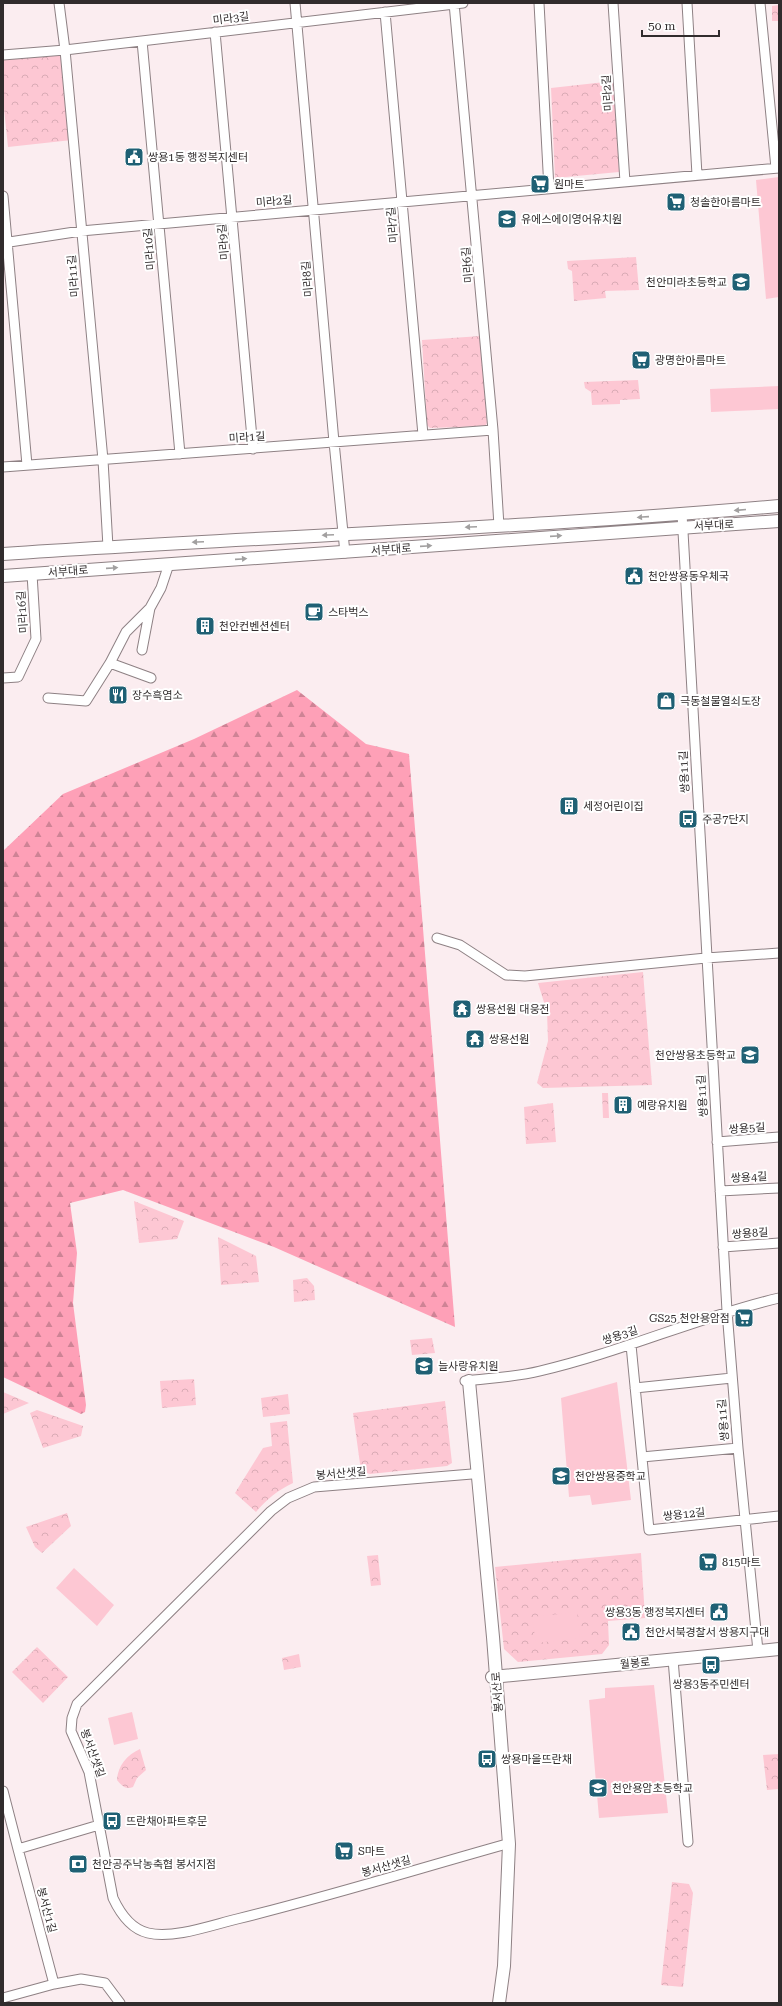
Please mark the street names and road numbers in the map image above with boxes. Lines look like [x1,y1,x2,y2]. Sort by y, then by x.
street label: 미라3길 [212,10,250,27]
street label: 미라2길 [600,74,615,112]
street label: 미라2길 [255,193,293,210]
street label: 미라7길 [384,206,401,244]
street label: 미라9길 [215,223,232,261]
street label: 미라10길 [141,227,158,271]
street label: 미라6길 [459,246,476,284]
street label: 미라11길 [65,254,82,298]
street label: 미라8길 [299,260,316,298]
street label: 미라1길 [228,430,266,445]
street label: 서부대로 [693,518,735,533]
street label: 서부대로 [370,542,412,557]
street label: 서부대로 [47,564,89,579]
street label: 미라16길 [15,590,30,634]
street label: 쌍용11길 [677,750,692,794]
street label: 쌍용11길 [695,1074,710,1118]
street label: 쌍용5길 [728,1121,766,1136]
street label: 쌍용4길 [730,1170,768,1185]
street label: 쌍용8길 [731,1226,769,1241]
street label: 쌍용3길 [601,1324,640,1347]
street label: 쌍용11길 [715,1398,732,1442]
street label: 봉서산샛길 [315,1465,367,1482]
street label: 쌍용12길 [662,1506,706,1523]
street label: 월봉로 [619,1655,651,1672]
street label: 봉서산로 [490,1671,505,1713]
street label: 봉서산샛길 [78,1727,107,1779]
street label: 봉서산샛길 [360,1853,412,1880]
street label: 봉서산1길 [34,1886,59,1934]

